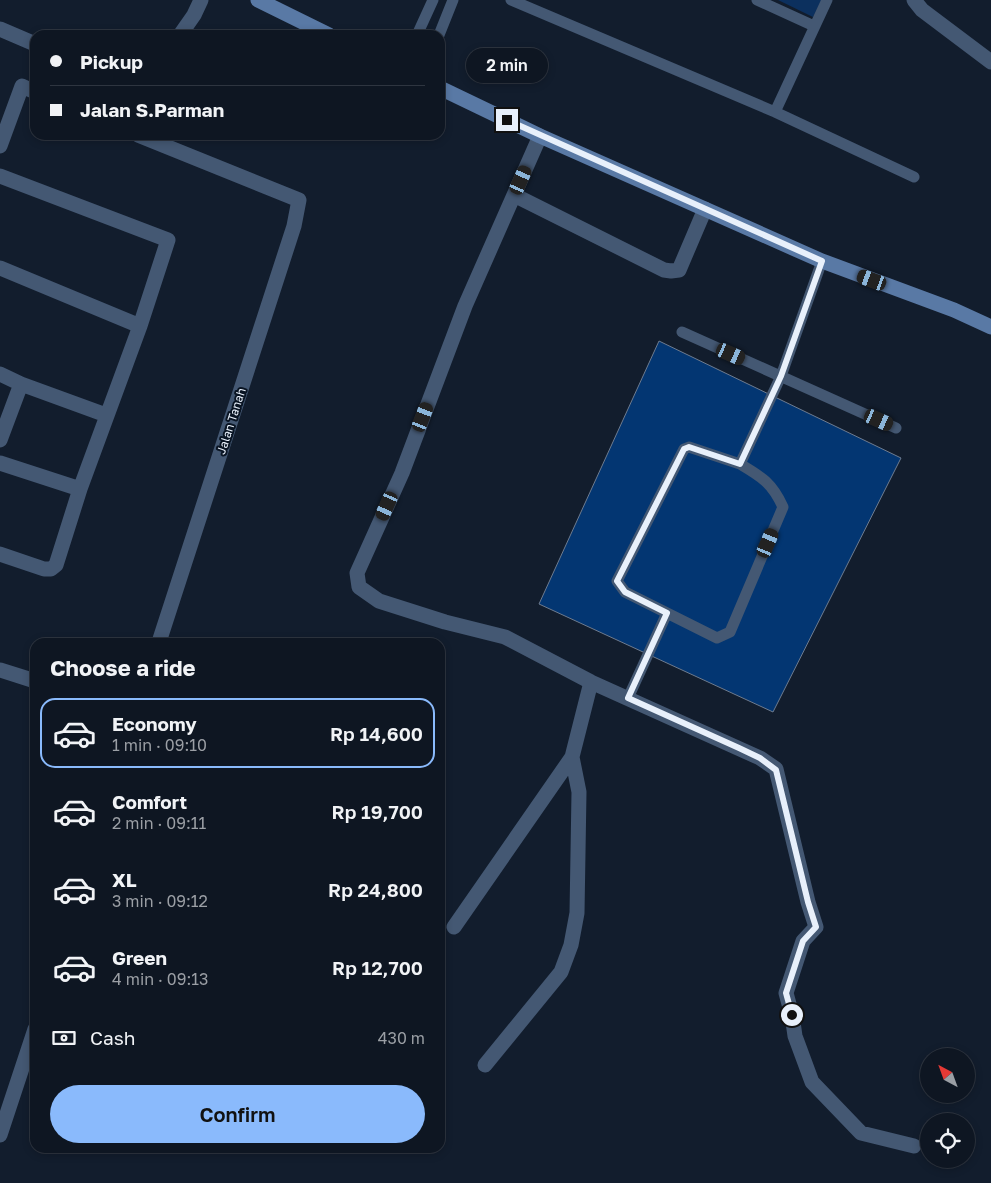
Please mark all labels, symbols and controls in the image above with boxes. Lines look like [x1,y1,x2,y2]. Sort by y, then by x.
callout: 2 min [466,48,548,82]
text: Pickup [80,50,143,73]
text: 2 min [486,55,528,75]
text: Jalan S.Parman [80,98,224,121]
route end [496,109,518,131]
car [508,163,533,197]
car [855,268,888,292]
car [714,341,747,367]
street label: Jalan Tanah [213,386,249,456]
car [410,400,435,434]
car [862,407,895,433]
car [374,489,399,523]
car [755,526,780,560]
text: Choose a ride [50,654,196,681]
icon: car [52,711,97,756]
text: Economy [112,712,197,735]
text: Rp 14,600 [330,722,423,745]
text: 1 min · 09:10 [112,735,207,755]
icon: car [52,789,97,834]
text: Comfort [112,790,187,813]
text: Rp 19,700 [332,800,423,823]
text: 2 min · 09:11 [112,813,206,833]
icon: car [52,867,97,912]
text: XL [112,868,137,891]
text: Rp 24,800 [328,878,423,901]
text: 3 min · 09:12 [112,891,208,911]
icon: car [52,945,97,990]
text: Green [112,946,167,969]
text: Rp 12,700 [332,956,423,979]
text: 4 min · 09:13 [112,969,208,989]
route start [781,1004,803,1026]
icon: cash [50,1024,78,1052]
text: Cash [90,1026,135,1049]
text: 430 m [378,1028,425,1048]
north arrow [920,1048,975,1102]
map controls [920,1048,975,1168]
button: Confirm [50,1085,425,1143]
button: locate [920,1113,975,1168]

